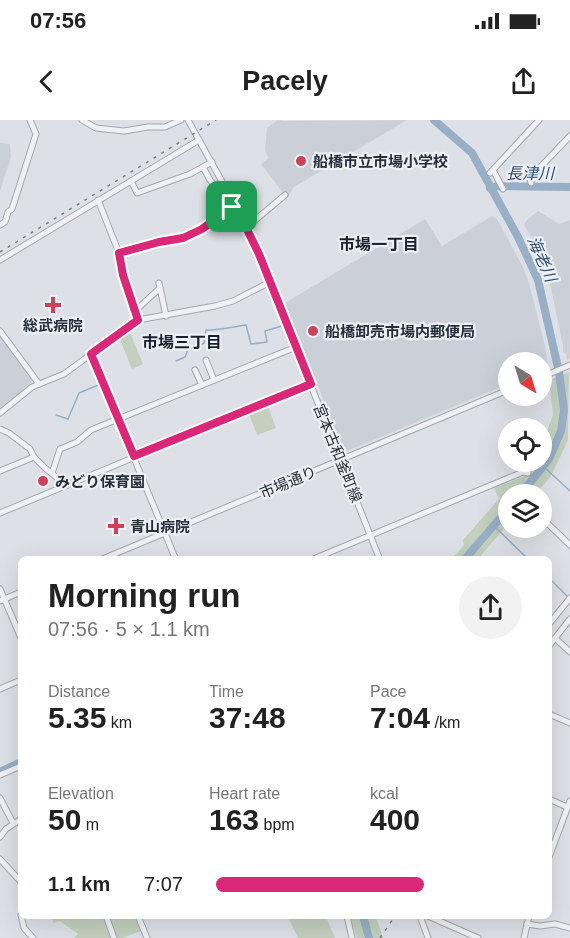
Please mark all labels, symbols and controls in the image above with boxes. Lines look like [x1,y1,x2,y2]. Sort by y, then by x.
text: 07:56 [30,8,86,33]
icon: back [30,65,63,98]
icon: share [507,65,540,98]
text: Pacely [242,66,328,96]
place label: 船橋市立市場小学校 [313,153,448,170]
marker: 船橋市立市場小学校 [294,154,308,168]
water label: 長津川 [506,165,556,182]
pin [206,181,257,232]
icon: arrive [215,190,248,223]
water label: 海老川 [524,234,560,286]
district label: 市場一丁目 [339,236,419,253]
marker: 総武病院 [44,296,62,314]
place label: 総武病院 [23,317,83,334]
place label: 船橋卸売市場内郵便局 [325,323,475,340]
marker: 船橋卸売市場内郵便局 [306,324,320,338]
district label: 市場三丁目 [142,334,222,351]
north arrow [498,352,552,406]
map controls [498,352,552,538]
street label: 宮本古和釜町線 [310,401,366,505]
button: locate [498,418,552,472]
street label: 市場通り [257,462,319,502]
place label: みどり保育園 [55,473,145,490]
marker: みどり保育園 [36,474,50,488]
button: layers [498,484,552,538]
marker: 青山病院 [107,517,125,535]
place label: 青山病院 [130,518,190,535]
button: share [459,576,522,639]
text: Morning run [48,577,240,614]
text: 07:56 · 5 × 1.1 km [48,618,210,640]
text: Distance [48,683,110,700]
text: Time [209,683,244,700]
text: Pace [370,683,406,700]
text: 5.35 [48,701,106,734]
text: 37:48 [209,701,286,734]
text: 7:04 [370,701,430,734]
text: km [106,714,132,731]
text: /km [430,714,460,731]
text: Elevation [48,785,114,802]
text: Heart rate [209,785,280,802]
text: kcal [370,785,398,802]
text: 50 [48,803,81,836]
text: 163 [209,803,259,836]
text: 400 [370,803,420,836]
text: m [81,816,99,833]
text: bpm [259,816,295,833]
text: 1.1 km [48,873,110,895]
text: 7:07 [144,873,183,895]

